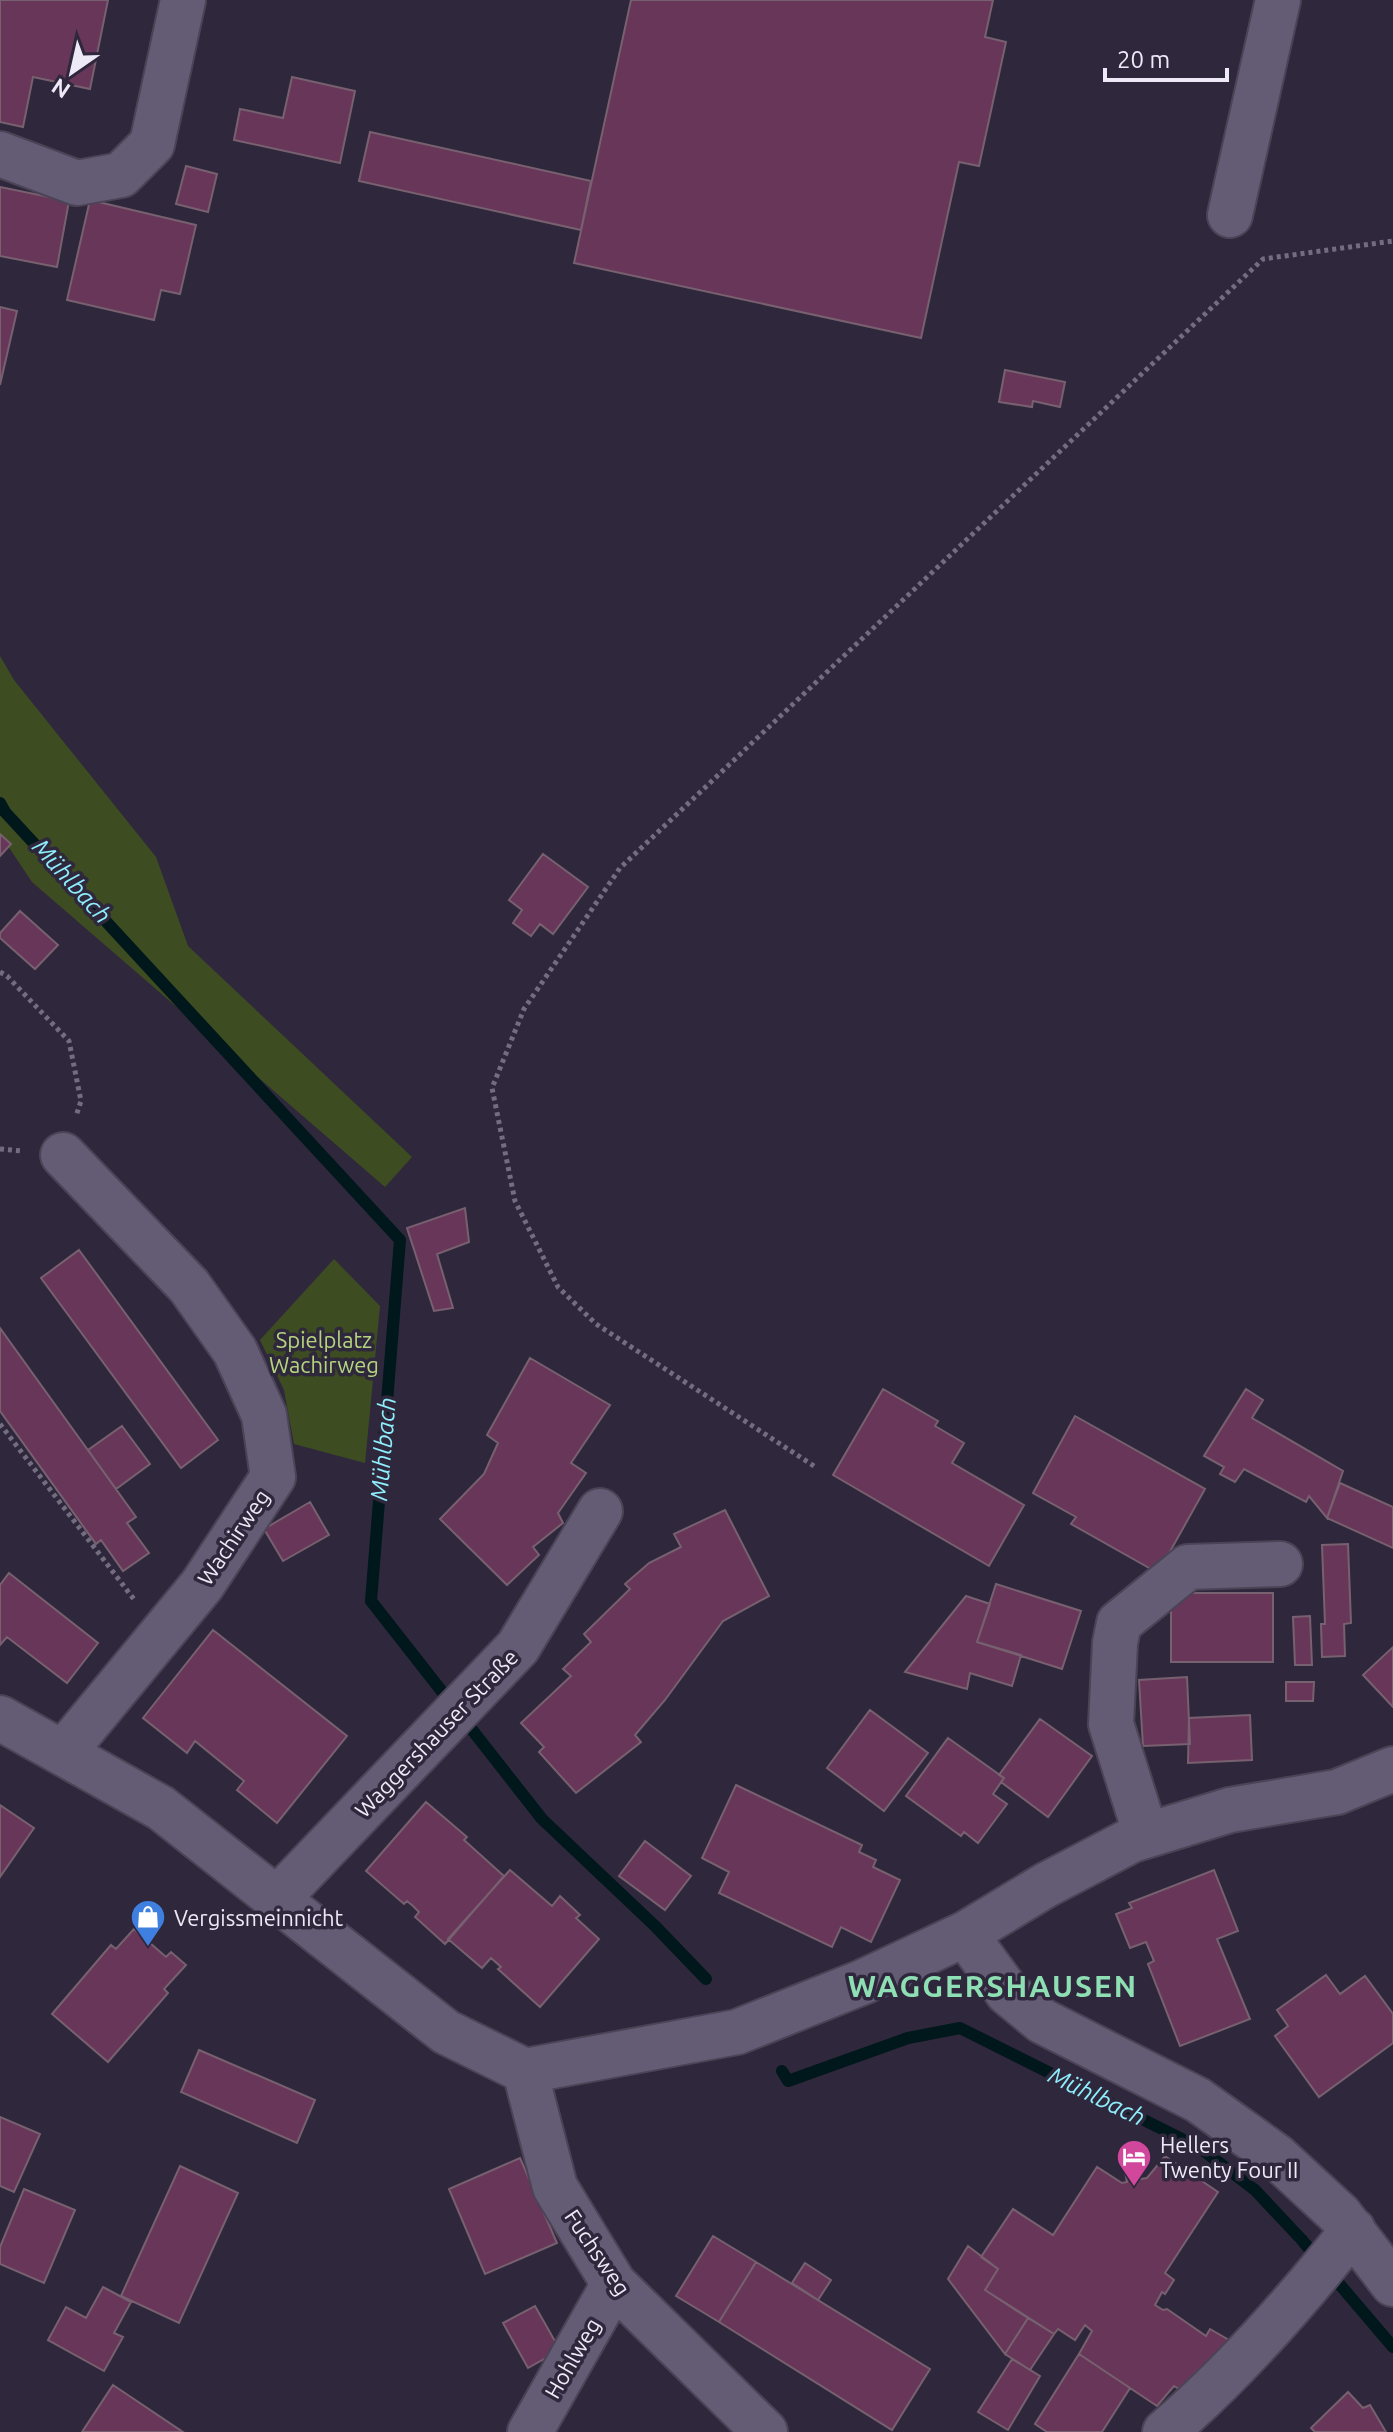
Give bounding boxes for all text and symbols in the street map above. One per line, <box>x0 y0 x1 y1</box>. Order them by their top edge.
north arrow <box>32 32 112 112</box>
scale bar <box>1105 32 1227 82</box>
text: 20 m <box>1117 46 1170 73</box>
text: N <box>47 74 74 104</box>
water label: Mühlbach <box>27 833 117 929</box>
park label: Spielplatz Wachirweg <box>269 1327 379 1377</box>
water label: Mühlbach <box>365 1396 401 1502</box>
street label: Wachirweg <box>192 1484 274 1590</box>
street label: Waggershauser Straße <box>349 1644 523 1822</box>
shop icon: Vergissmeinnicht <box>129 1898 167 1948</box>
place label: Vergissmeinnicht <box>174 1905 343 1930</box>
district label: WAGGERSHAUSEN <box>848 1969 1138 2003</box>
water label: Mühlbach <box>1044 2061 1150 2131</box>
place label: Hellers Twenty Four II <box>1160 2132 1298 2182</box>
hotel icon: Hellers Twenty Four II <box>1115 2138 1153 2188</box>
street label: Fuchsweg <box>560 2204 636 2300</box>
street label: Hohlweg <box>539 2313 605 2403</box>

